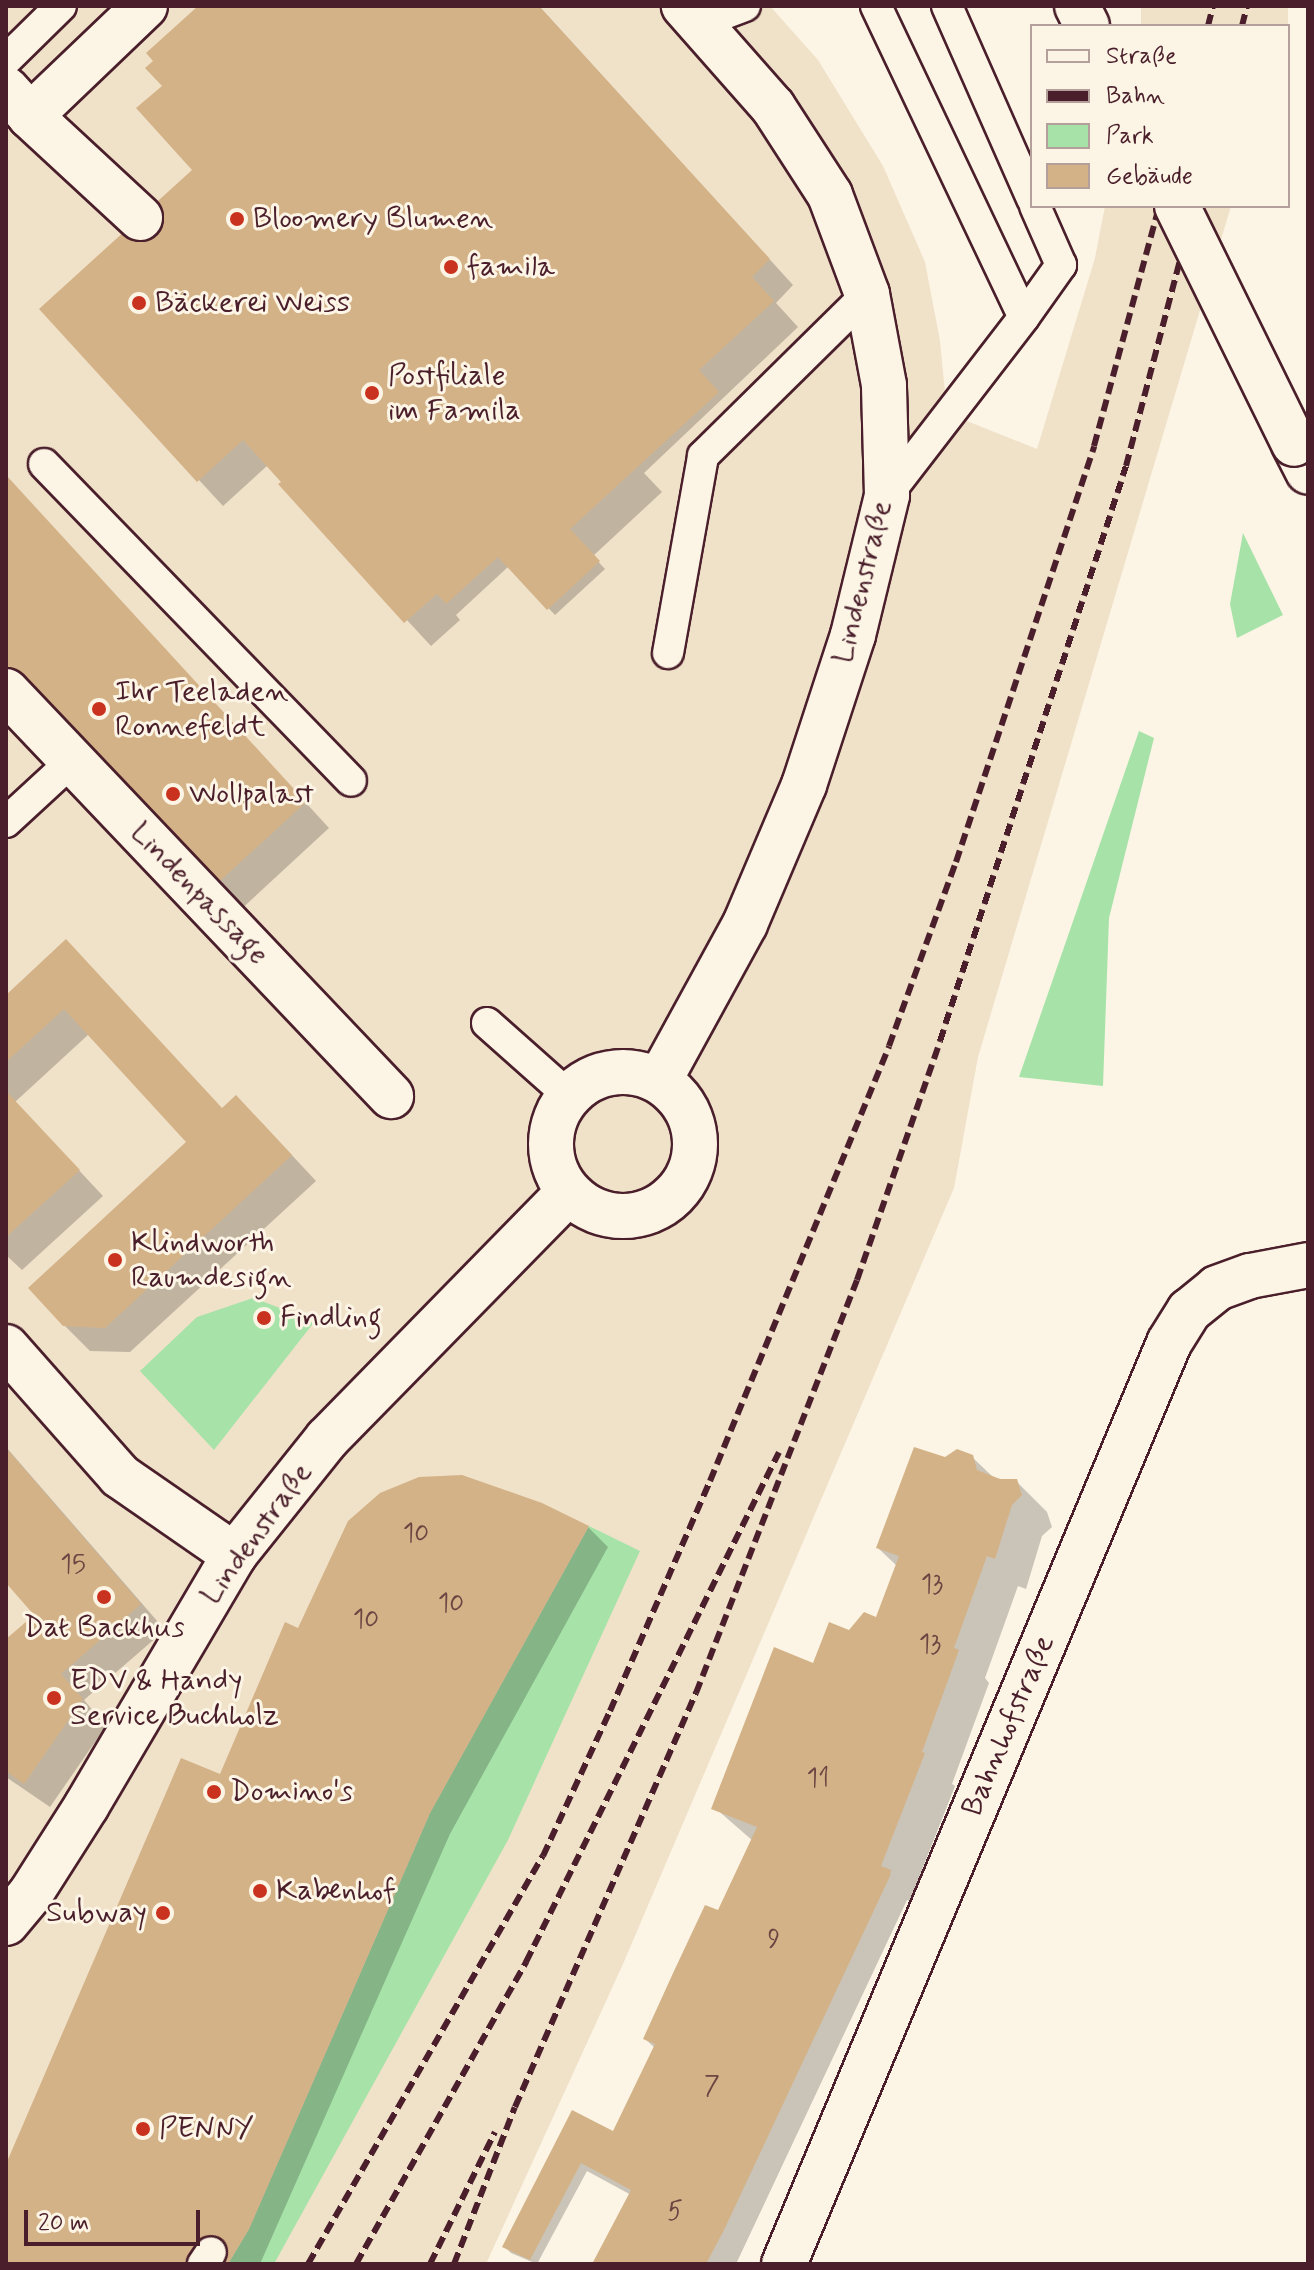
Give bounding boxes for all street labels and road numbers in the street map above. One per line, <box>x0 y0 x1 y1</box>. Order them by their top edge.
street label: Lindenstraße <box>825 497 901 667</box>
street label: Lindenpassage <box>122 815 276 973</box>
street label: Lindenstraße <box>194 1456 320 1612</box>
street label: Bahnhofstraße <box>955 1630 1063 1822</box>

